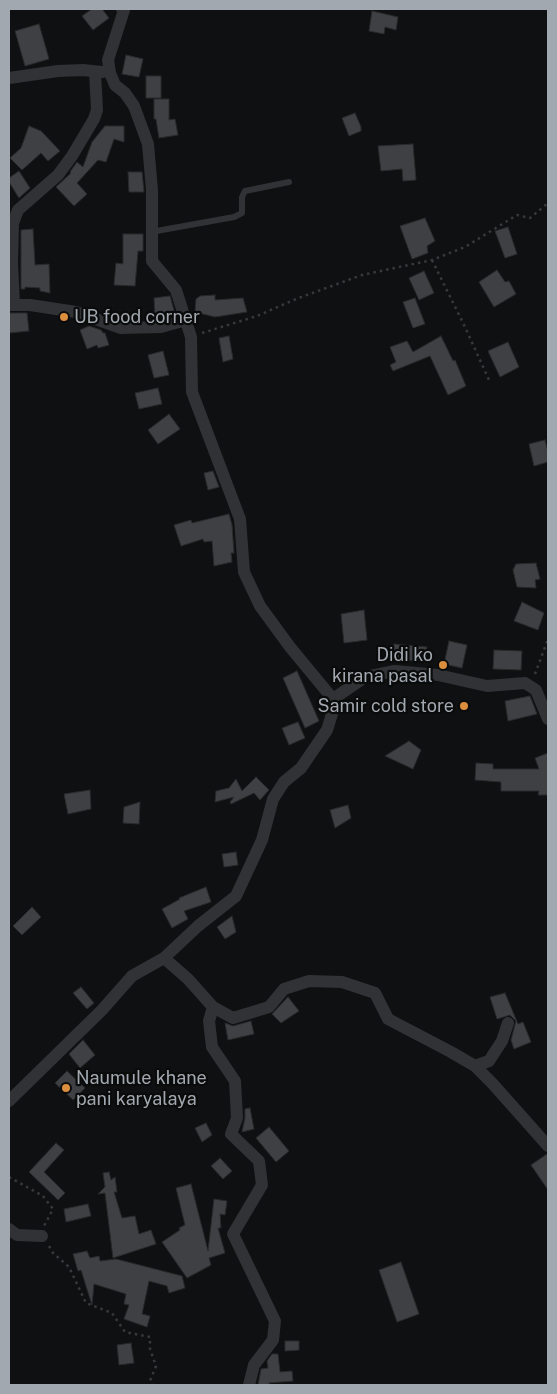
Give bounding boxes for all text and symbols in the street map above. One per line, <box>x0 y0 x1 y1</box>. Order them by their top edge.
place label: UB food corner <box>74 306 200 328</box>
marker: UB food corner <box>58 311 70 323</box>
place label: Didi ko kirana pasal <box>332 644 433 686</box>
marker: Didi ko kirana pasal <box>437 659 449 671</box>
place label: Samir cold store <box>318 695 454 717</box>
marker: Samir cold store <box>458 700 470 712</box>
place label: Naumule khane pani karyalaya <box>76 1067 207 1110</box>
marker: Naumule khane pani karyalaya <box>60 1082 72 1094</box>

